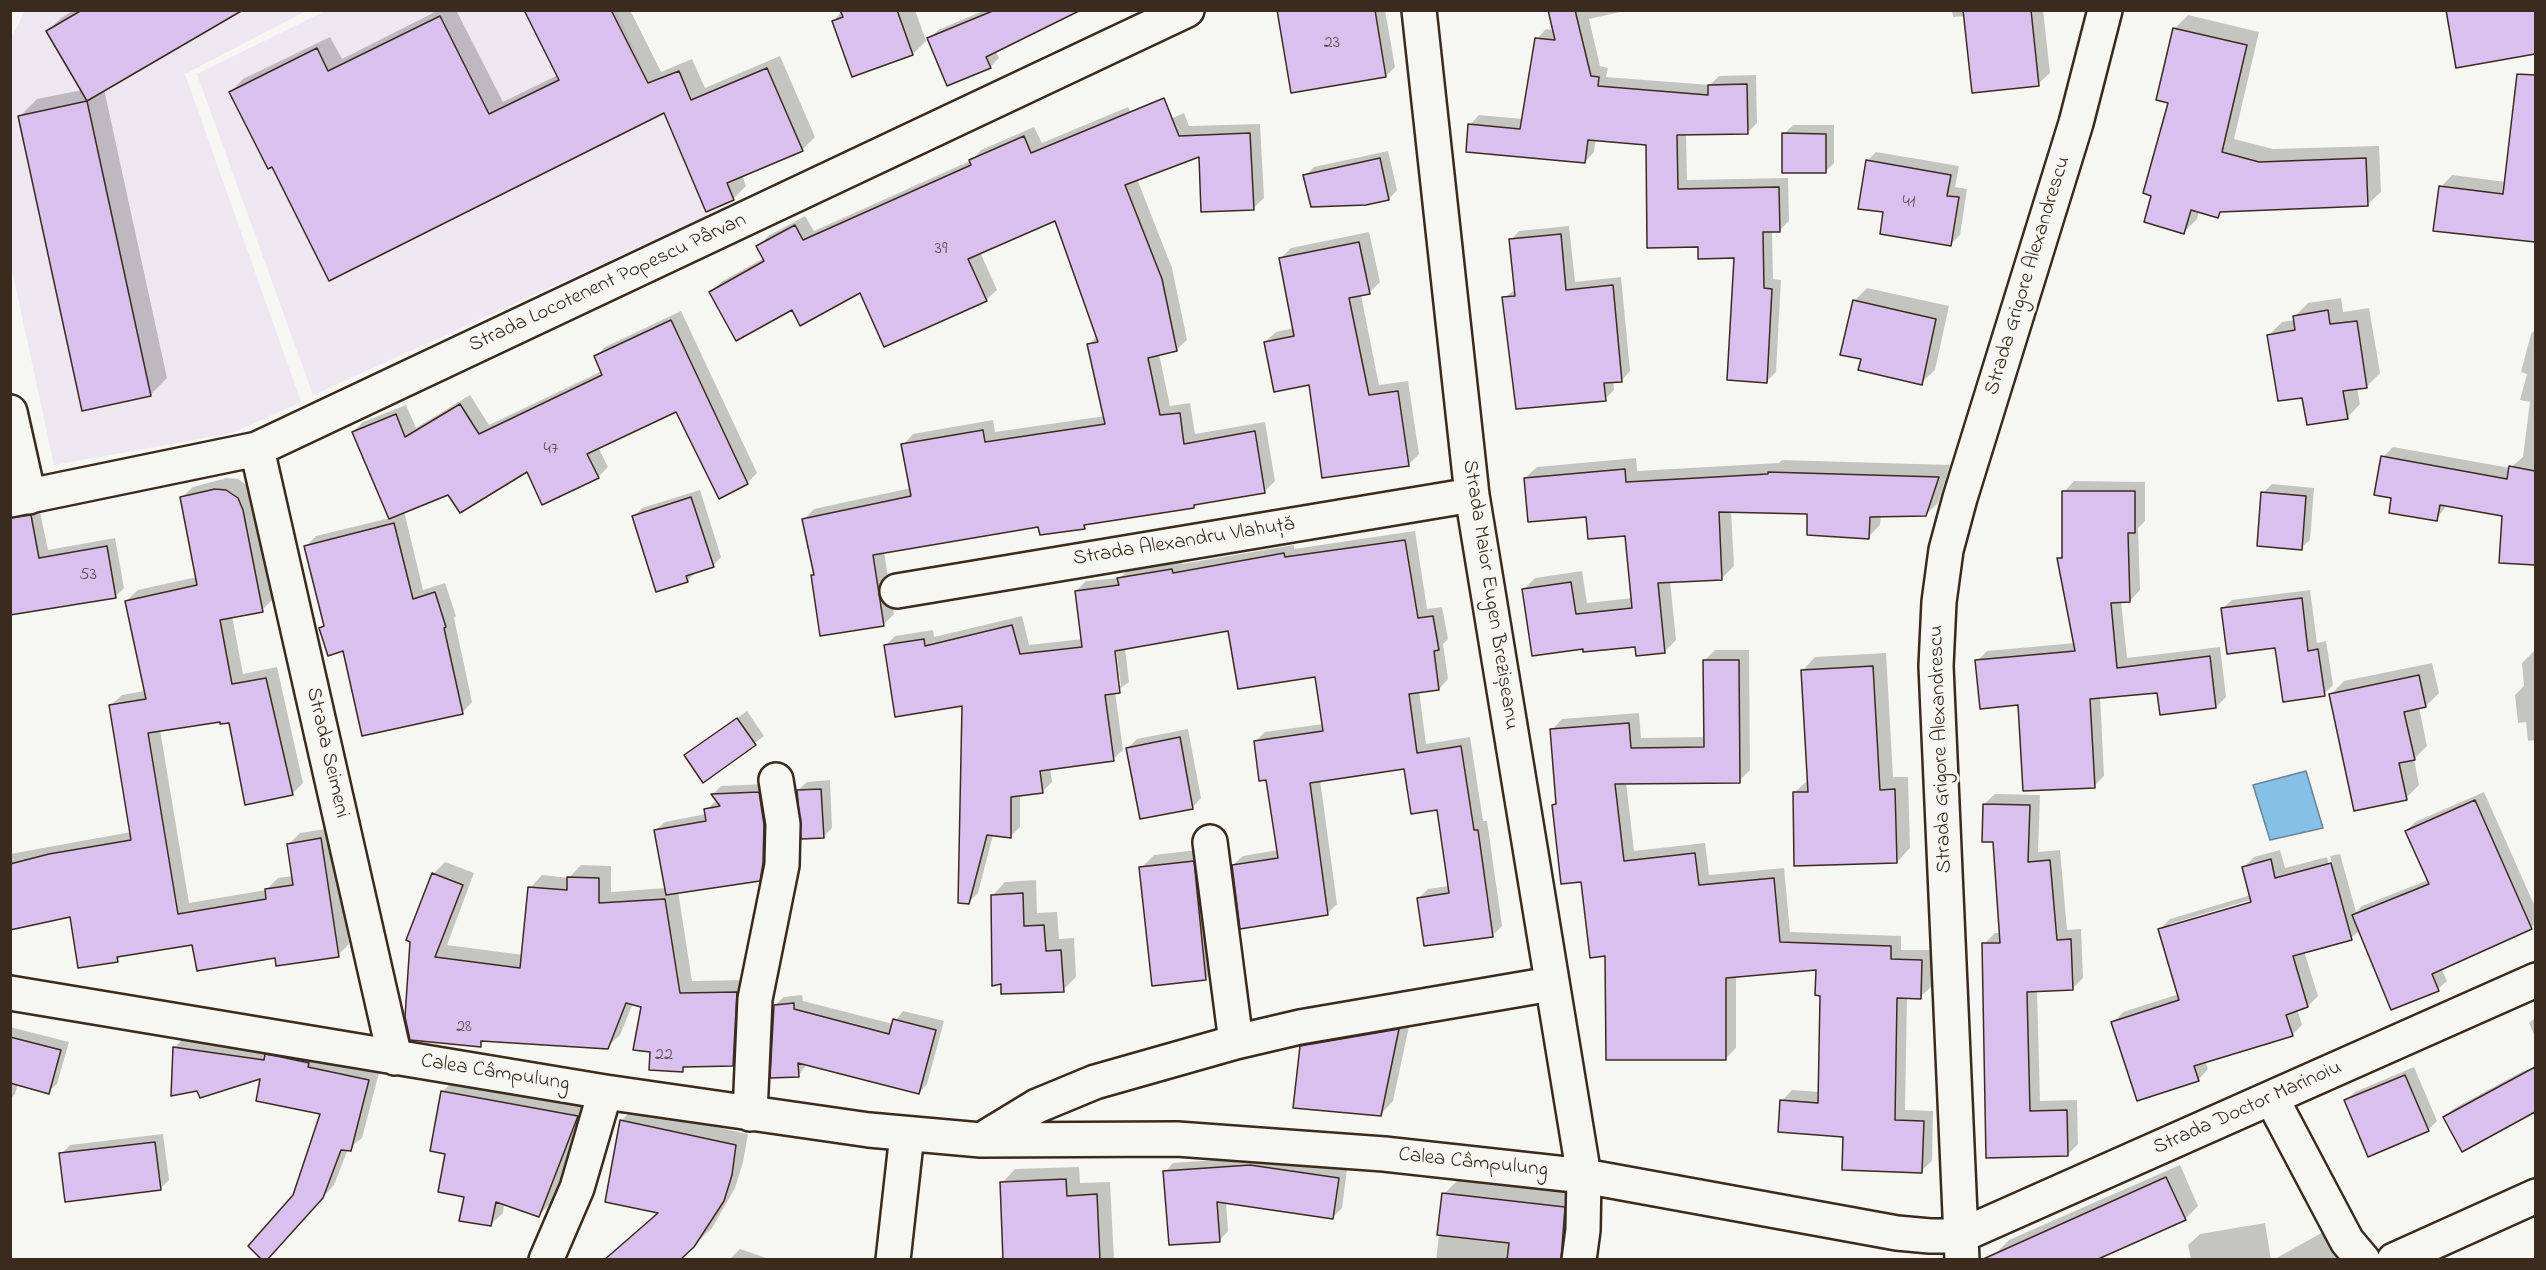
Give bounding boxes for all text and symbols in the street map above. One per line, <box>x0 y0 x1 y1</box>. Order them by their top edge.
house number: 23 <box>1324 33 1340 55</box>
street label: Strada Grigore Alexandrescu <box>1981 154 2077 398</box>
house number: 41 <box>1902 192 1916 214</box>
street label: Strada Locotenent Popescu Pârvan <box>465 209 751 359</box>
house number: 39 <box>935 239 947 261</box>
house number: 47 <box>544 439 558 461</box>
street label: Strada Maior Eugen Brezișeanu <box>1455 458 1523 732</box>
street label: Strada Alexandru Vlahuță <box>1072 513 1296 573</box>
house number: 53 <box>79 565 97 587</box>
street label: Strada Grigore Alexandrescu <box>1925 624 1959 874</box>
street label: Strada Seimeni <box>299 685 353 821</box>
house number: 28 <box>456 1017 472 1039</box>
house number: 22 <box>655 1045 673 1067</box>
street label: Calea Câmpulung <box>419 1050 571 1098</box>
street label: Strada Doctor Marinoiu <box>2150 1056 2346 1162</box>
street label: Calea Câmpulung <box>1397 1144 1549 1184</box>

